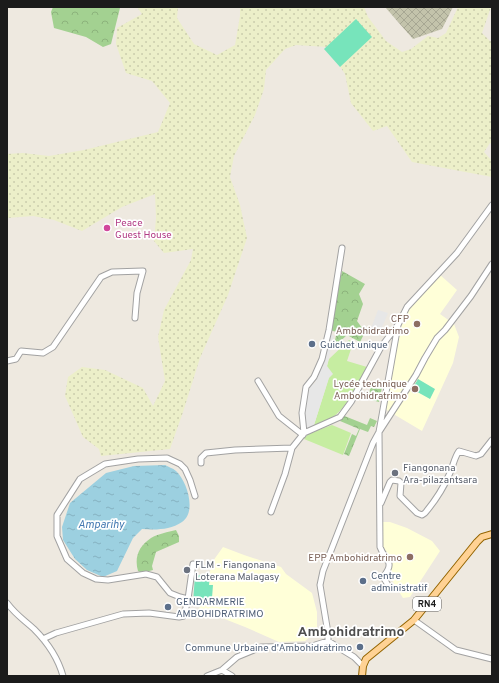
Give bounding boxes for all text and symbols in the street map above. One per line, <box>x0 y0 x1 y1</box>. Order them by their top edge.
place label: Peace Guest House <box>115 217 172 242</box>
marker: Peace Guest House <box>102 223 112 233</box>
place label: CFP Ambohidratrimo <box>336 313 409 338</box>
marker: CFP Ambohidratrimo <box>412 319 422 329</box>
marker: Guichet unique <box>307 339 317 349</box>
place label: Guichet unique <box>320 339 388 352</box>
place label: Lycée technique Ambohidratrimo <box>334 378 407 403</box>
marker: Lycée technique Ambohidratrimo <box>410 384 420 394</box>
place label: Fiangonana Ara-pilazantsara <box>403 462 477 487</box>
marker: Fiangonana Ara-pilazantsara <box>390 468 400 478</box>
water label: Amparihy <box>78 518 125 532</box>
place label: EPP Ambohidratrimo <box>308 552 402 565</box>
marker: EPP Ambohidratrimo <box>405 552 415 562</box>
place label: FLM - Fiangonana Loterana Malagasy <box>195 559 279 584</box>
marker: FLM - Fiangonana Loterana Malagasy <box>182 565 192 575</box>
place label: Centre administratif <box>371 570 428 595</box>
marker: Centre administratif <box>358 576 368 586</box>
place label: GENDARMERIE AMBOHIDRATRIMO <box>176 596 263 621</box>
road number: RN4 <box>413 597 441 611</box>
marker: GENDARMERIE AMBOHIDRATRIMO <box>163 602 173 612</box>
district label: Ambohidratrimo <box>298 624 405 641</box>
place label: Commune Urbaine d'Ambohidratrimo <box>185 642 352 655</box>
marker: Commune Urbaine d'Ambohidratrimo <box>355 642 365 652</box>

